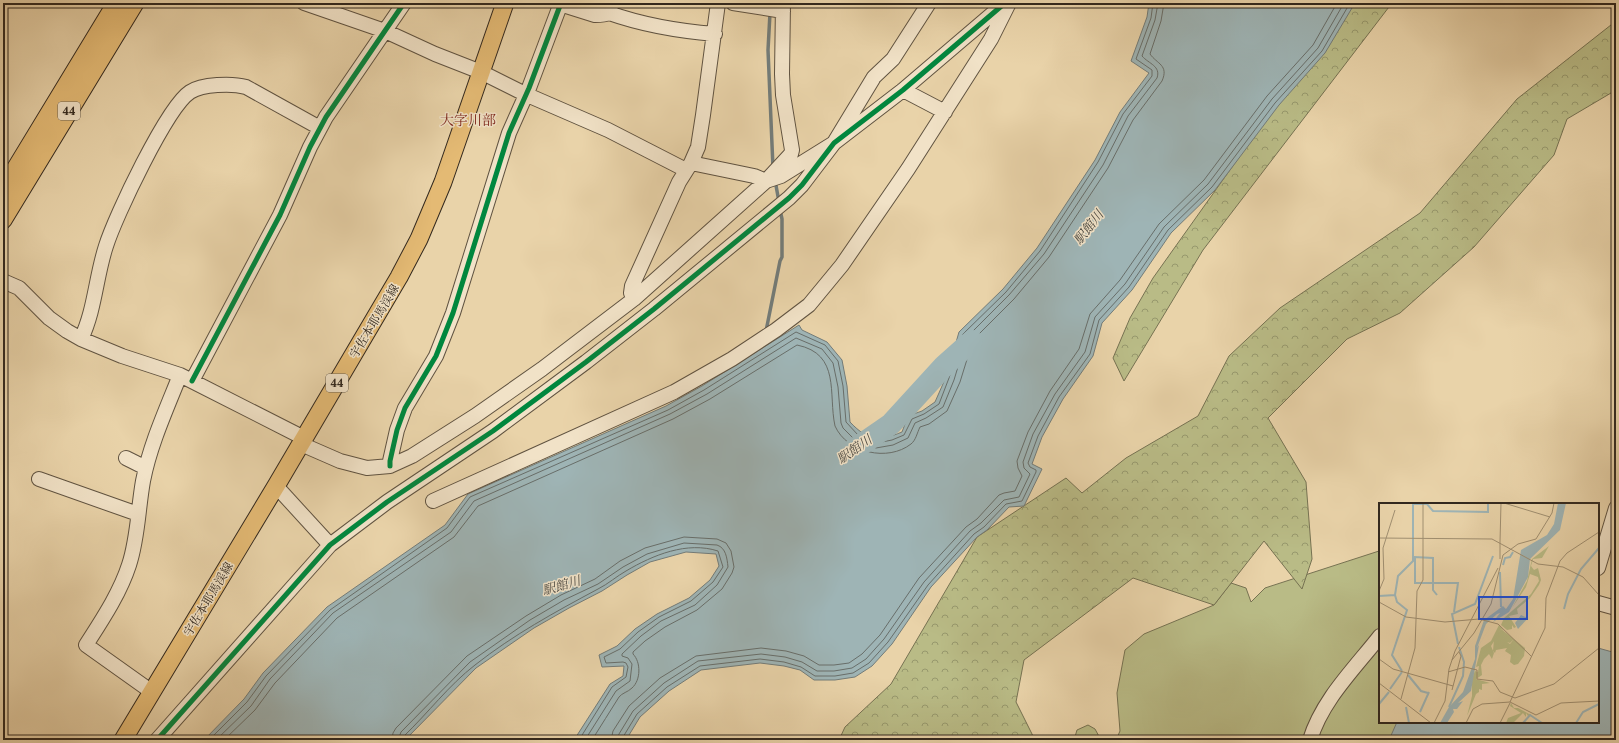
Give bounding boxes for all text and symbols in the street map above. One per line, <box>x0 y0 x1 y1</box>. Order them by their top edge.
road number: 44 <box>58 102 80 120</box>
district label: 大字川部 <box>440 111 496 129</box>
water label: 駅館川 <box>1070 205 1108 247</box>
street label: 宇佐本耶馬渓線 <box>346 281 402 361</box>
road number: 44 <box>326 374 348 392</box>
water label: 駅館川 <box>833 430 876 467</box>
inset map <box>1379 503 1599 723</box>
street label: 宇佐本耶馬渓線 <box>180 559 236 639</box>
water label: 駅館川 <box>540 571 584 598</box>

